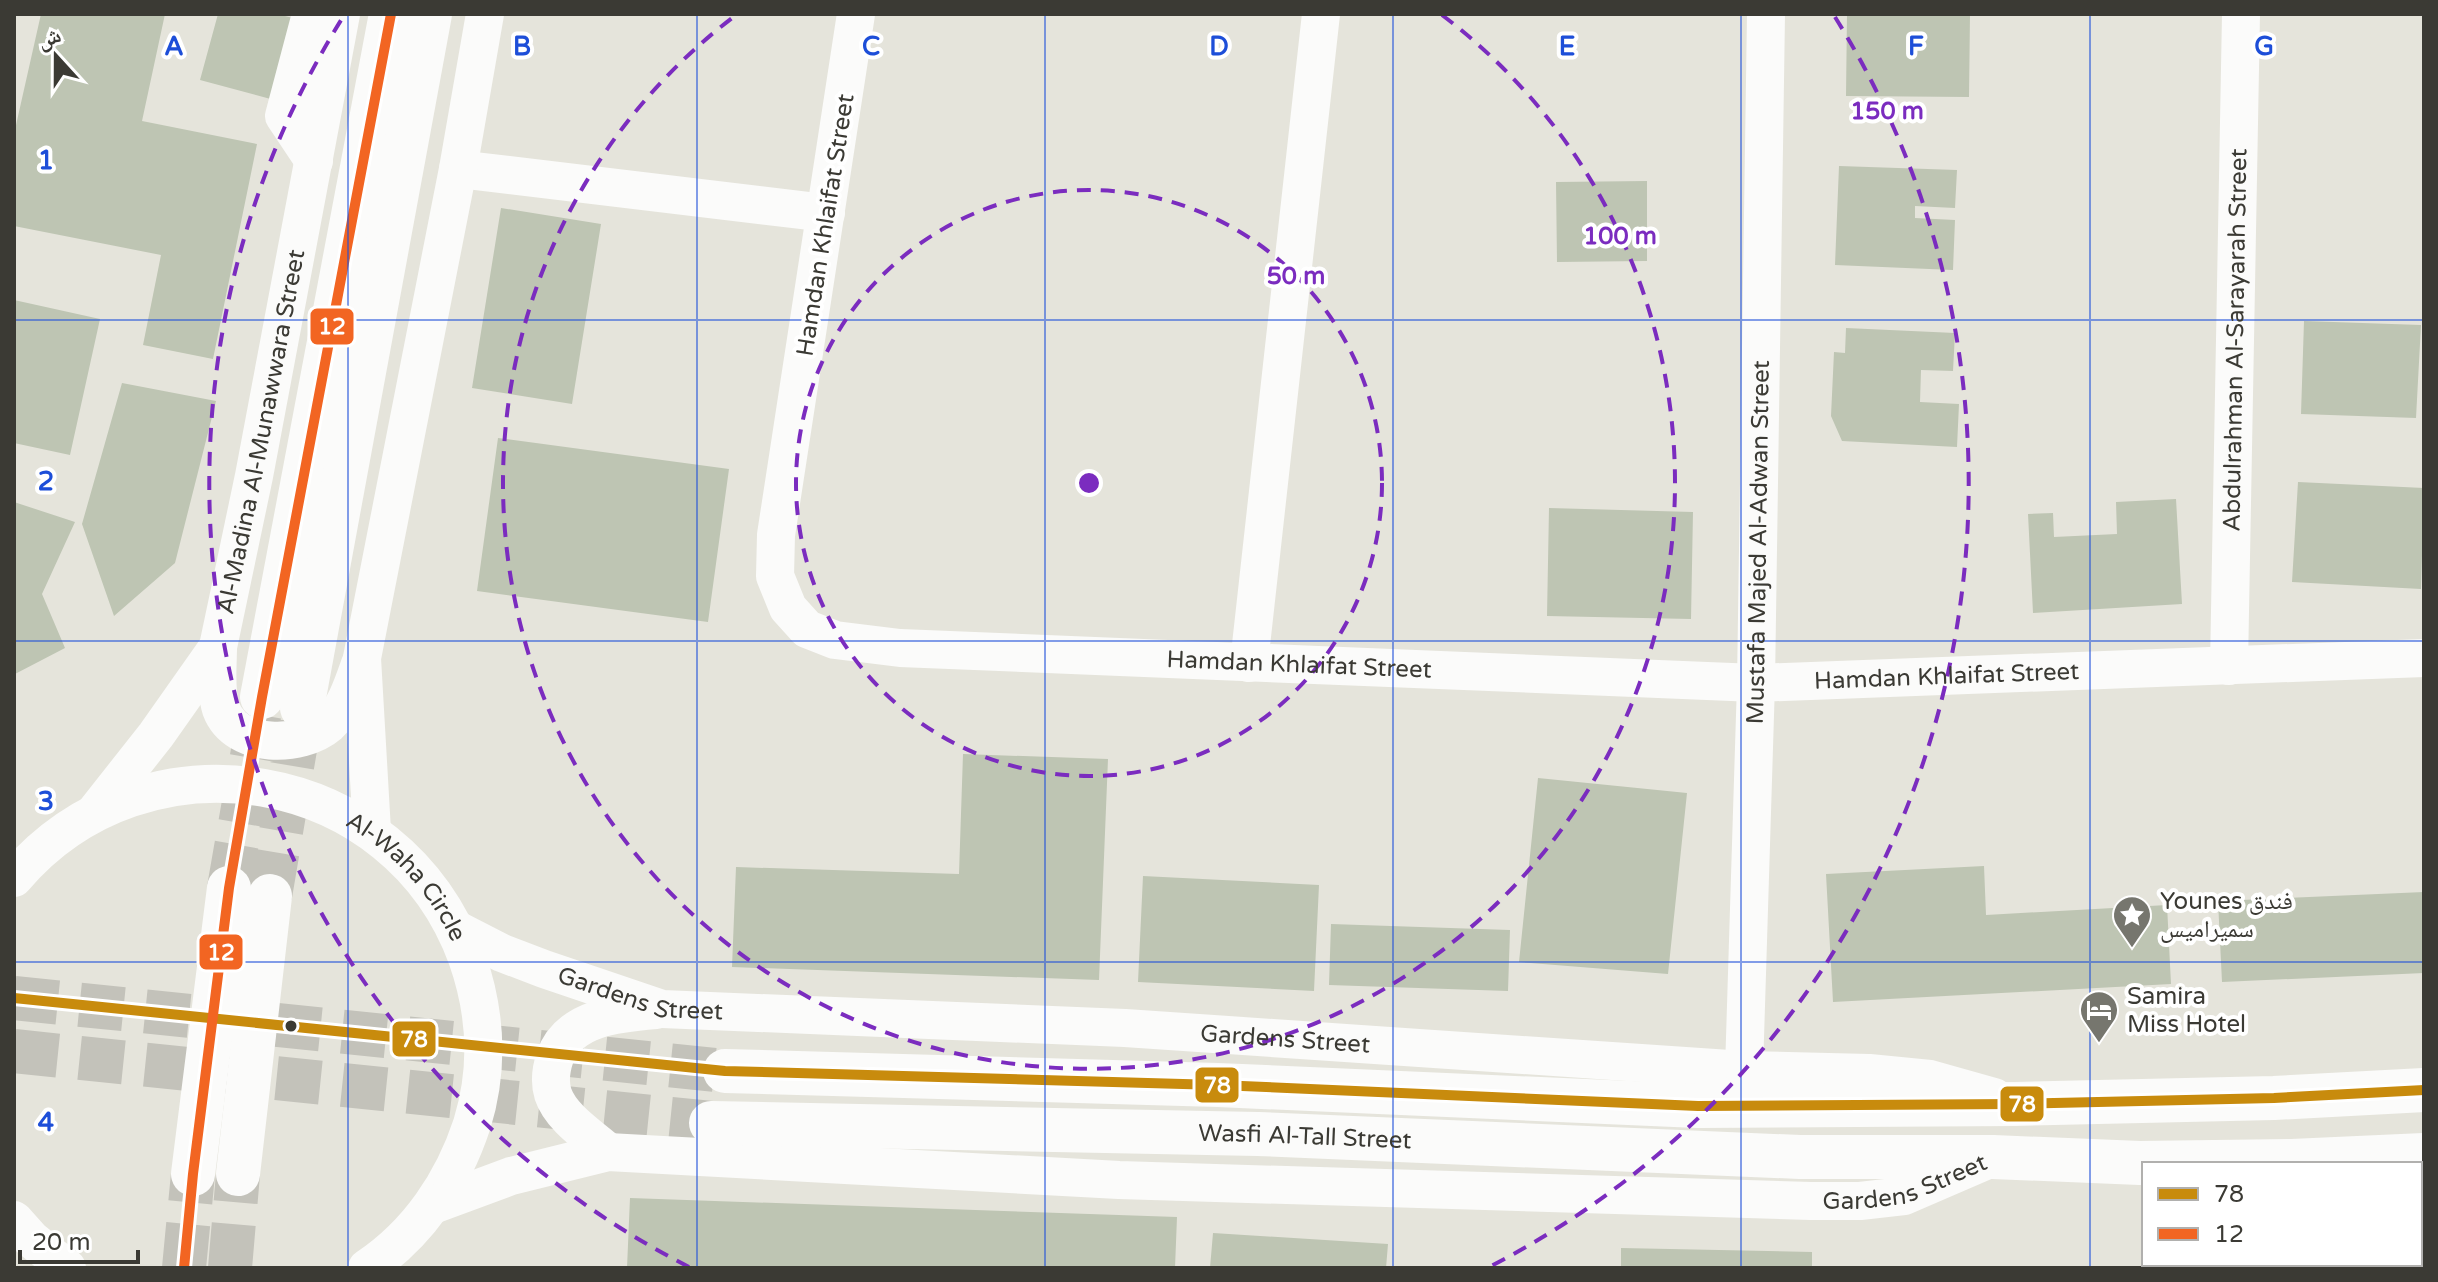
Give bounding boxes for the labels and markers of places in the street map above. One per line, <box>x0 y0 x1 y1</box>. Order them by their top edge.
centre of rings <box>1075 469 1103 497</box>
place label: Younes فندق سميراميس <box>2160 887 2293 944</box>
place icon: Younes فندق سميراميس <box>2111 894 2153 949</box>
place label: Samira Miss Hotel <box>2127 982 2246 1039</box>
hotel icon: Samira Miss Hotel <box>2078 989 2120 1044</box>
unlabelled marker <box>283 1018 299 1034</box>

